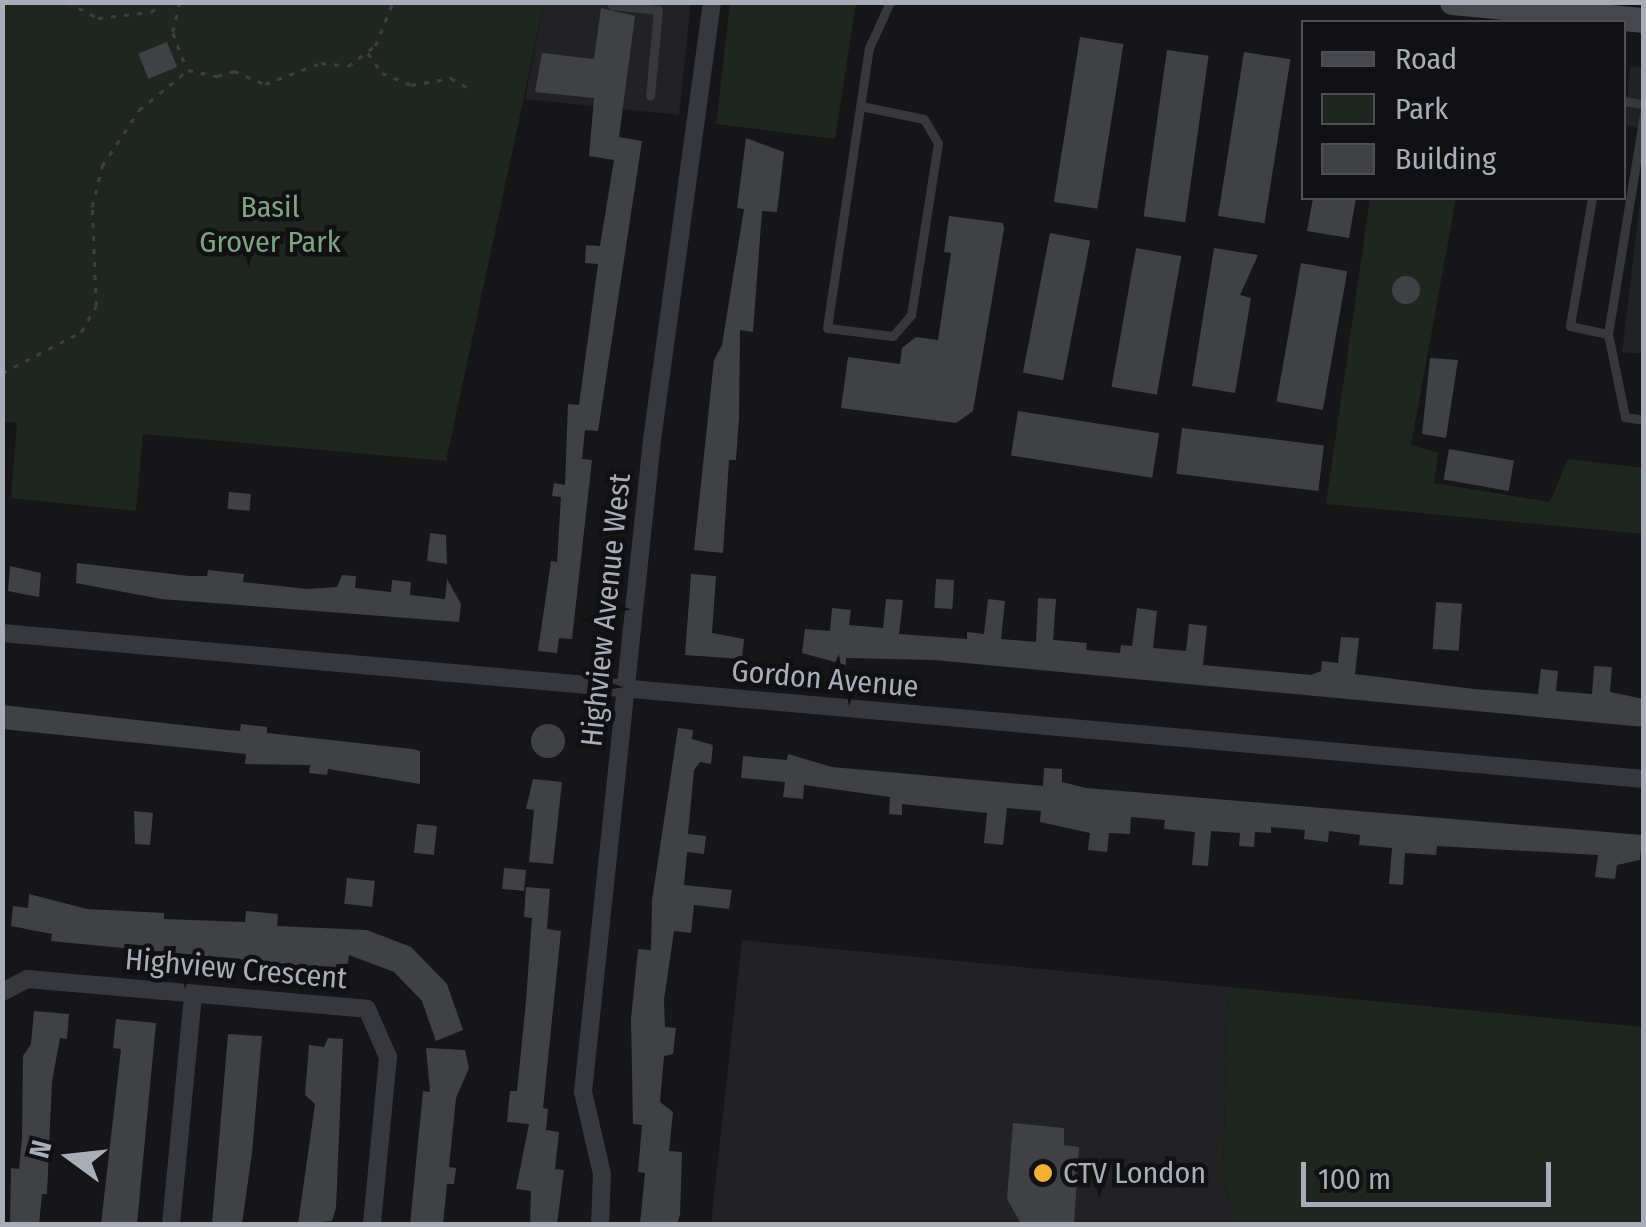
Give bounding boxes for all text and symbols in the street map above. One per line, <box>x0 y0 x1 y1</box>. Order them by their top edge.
legend <box>1301 20 1626 200</box>
text: Road <box>1395 41 1457 77</box>
text: Park <box>1395 91 1448 127</box>
text: Building <box>1395 141 1496 177</box>
park label: Basil Grover Park <box>199 189 341 260</box>
street label: Highview Avenue West <box>574 472 638 748</box>
street label: Gordon Avenue <box>730 653 920 705</box>
street label: Highview Crescent <box>124 941 348 997</box>
north arrow <box>20 1107 120 1207</box>
text: N <box>22 1137 59 1161</box>
scale bar <box>1306 1142 1556 1204</box>
place label: CTV London <box>1063 1155 1206 1191</box>
text: 100 m <box>1318 1161 1391 1197</box>
marker: CTV London <box>1032 1162 1054 1184</box>

